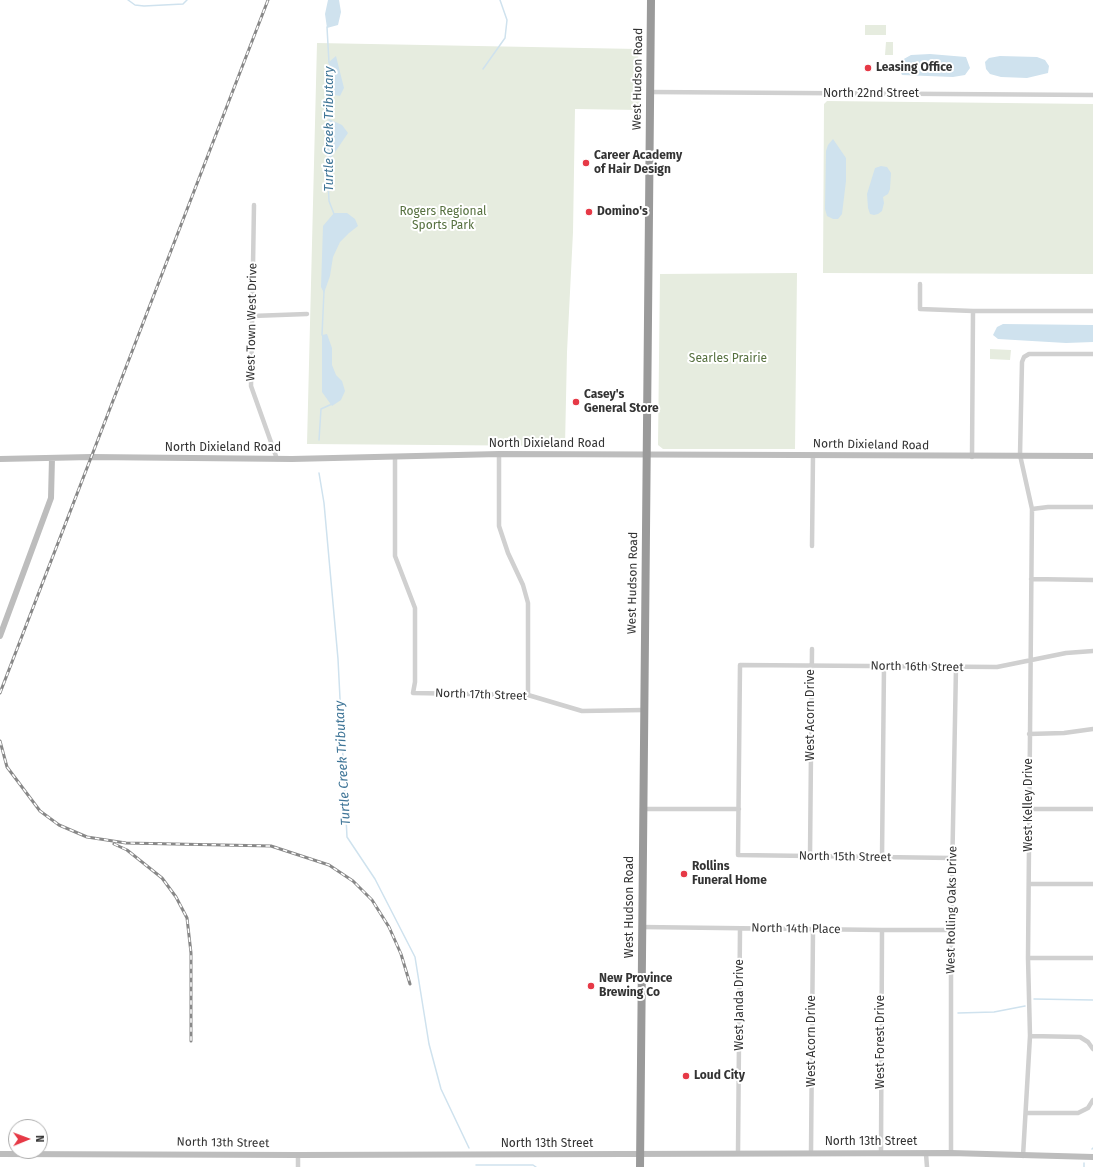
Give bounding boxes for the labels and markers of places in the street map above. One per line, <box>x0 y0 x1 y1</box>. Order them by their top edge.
place label: Leasing Office <box>876 61 952 75</box>
marker: Leasing Office <box>863 63 873 73</box>
place label: Career Academy of Hair Design <box>594 149 682 177</box>
marker: Career Academy of Hair Design <box>581 158 591 168</box>
place label: Domino's <box>597 205 648 219</box>
marker: Domino's <box>584 207 594 217</box>
place label: Casey's General Store <box>584 388 659 416</box>
marker: Casey's General Store <box>571 397 581 407</box>
place label: Rollins Funeral Home <box>692 860 767 888</box>
marker: Rollins Funeral Home <box>679 869 689 879</box>
place label: New Province Brewing Co <box>599 972 672 1000</box>
marker: New Province Brewing Co <box>586 981 596 991</box>
place label: Loud City <box>694 1069 745 1083</box>
marker: Loud City <box>681 1071 691 1081</box>

